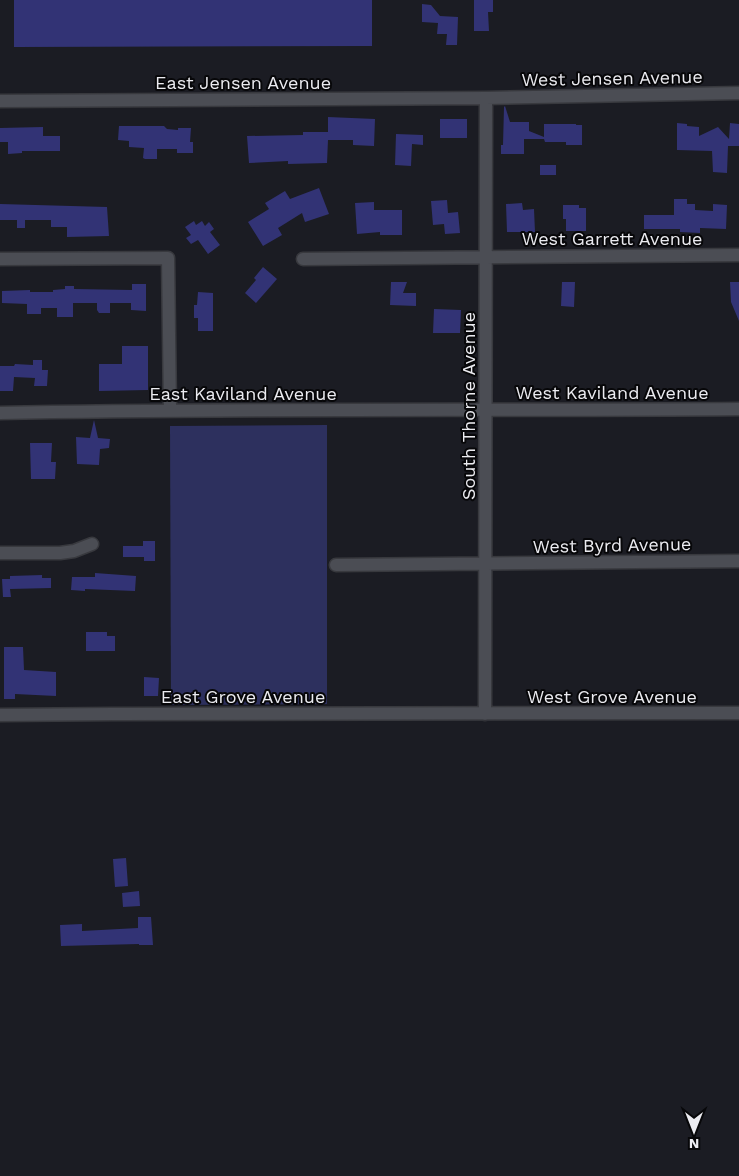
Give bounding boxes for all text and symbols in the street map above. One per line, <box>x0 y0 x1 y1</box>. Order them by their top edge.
street label: West Jensen Avenue <box>521 66 703 90</box>
street label: East Jensen Avenue <box>155 72 331 93</box>
street label: West Garrett Avenue <box>522 228 703 249</box>
street label: South Thorne Avenue <box>458 312 479 500</box>
street label: West Kaviland Avenue <box>515 382 709 403</box>
street label: East Kaviland Avenue <box>149 383 337 404</box>
street label: West Byrd Avenue <box>532 533 692 557</box>
street label: East Grove Avenue <box>161 686 325 707</box>
street label: West Grove Avenue <box>527 686 697 707</box>
north arrow <box>669 1106 719 1156</box>
text: N <box>689 1136 699 1152</box>

